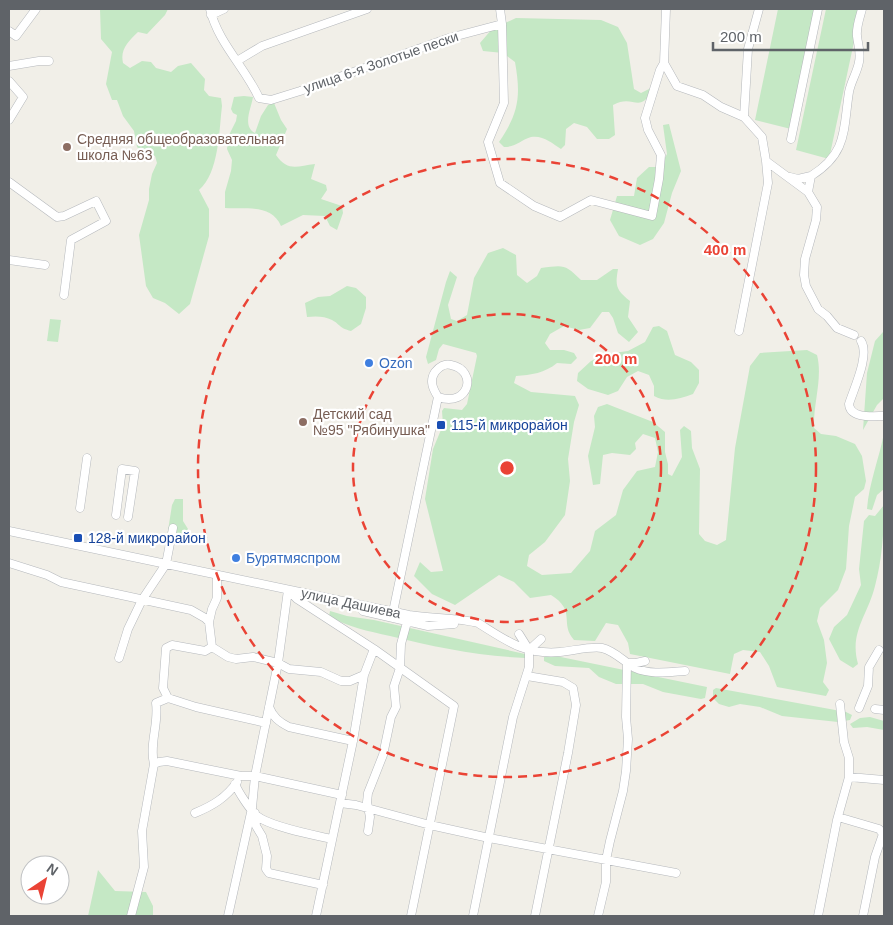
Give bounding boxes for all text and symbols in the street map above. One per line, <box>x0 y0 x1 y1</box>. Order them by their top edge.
scale bar <box>713 20 868 52</box>
street label: улица 6-я Золотые пески <box>302 28 460 96</box>
text: 200 m <box>720 28 762 45</box>
place label: Средняя общеобразовательная школа №63 <box>77 131 284 163</box>
marker: Средняя общеобразовательная школа №63 <box>61 141 73 153</box>
text: 400 m <box>704 241 746 258</box>
text: 200 m <box>595 350 637 367</box>
place label: Ozon <box>379 355 412 371</box>
marker: Ozon <box>363 357 375 369</box>
place label: Детский сад №95 "Рябинушка" <box>313 406 430 438</box>
marker: Детский сад №95 "Рябинушка" <box>297 416 309 428</box>
place label: 115-й микрорайон <box>451 417 568 433</box>
marker: 115-й микрорайон <box>435 419 447 431</box>
centre of rings <box>498 459 516 477</box>
place label: 128-й микрорайон <box>88 530 206 546</box>
marker: 128-й микрорайон <box>72 532 84 544</box>
place label: Бурятмяспром <box>246 550 340 566</box>
marker: Бурятмяспром <box>230 552 242 564</box>
street label: улица Дашиева <box>300 585 403 621</box>
north arrow <box>20 855 70 905</box>
text: N <box>44 860 61 879</box>

